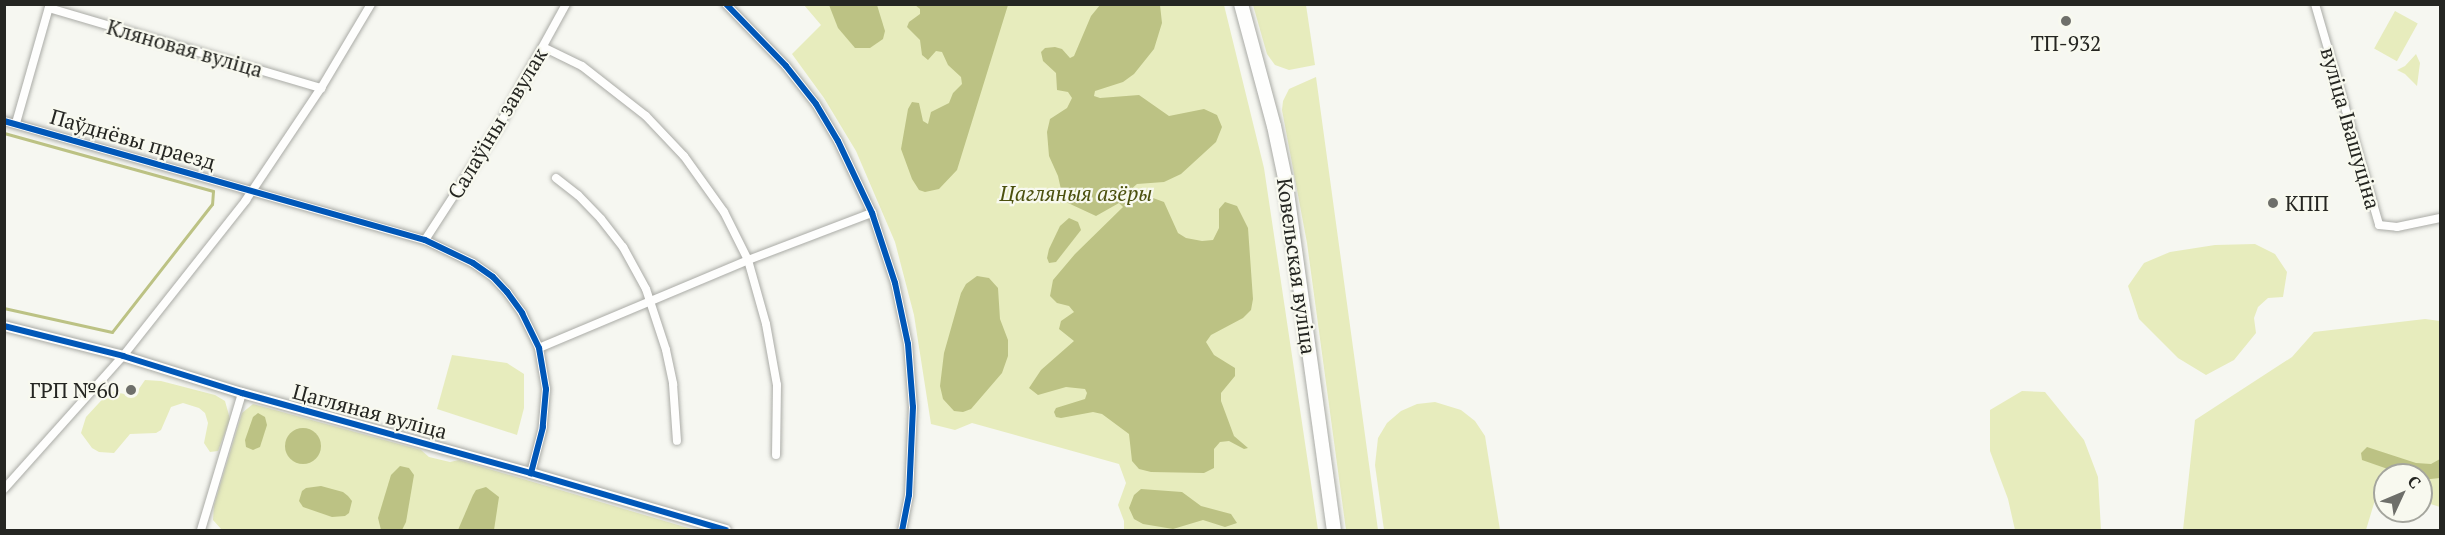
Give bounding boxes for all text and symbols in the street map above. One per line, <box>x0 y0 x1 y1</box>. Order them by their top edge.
street label: Кляновая вуліца <box>104 14 266 82</box>
marker: ТП-932 <box>2059 14 2073 28</box>
place label: ТП-932 <box>2031 30 2101 56</box>
street label: Салаўіны завулак <box>442 43 552 203</box>
street label: вуліца Івашуціна <box>2316 44 2386 212</box>
street label: Паўднёвы праезд <box>47 103 219 175</box>
street label: Ковельская вуліца <box>1272 176 1322 356</box>
park label: Цагляныя азёры <box>1000 180 1152 206</box>
place label: КПП <box>2285 190 2329 216</box>
marker: КПП <box>2266 196 2280 210</box>
place label: ГРП №60 <box>30 377 119 403</box>
street label: Цагляная вуліца <box>290 378 450 444</box>
marker: ГРП №60 <box>124 383 138 397</box>
north arrow <box>2373 463 2433 523</box>
text: С <box>2403 470 2426 493</box>

